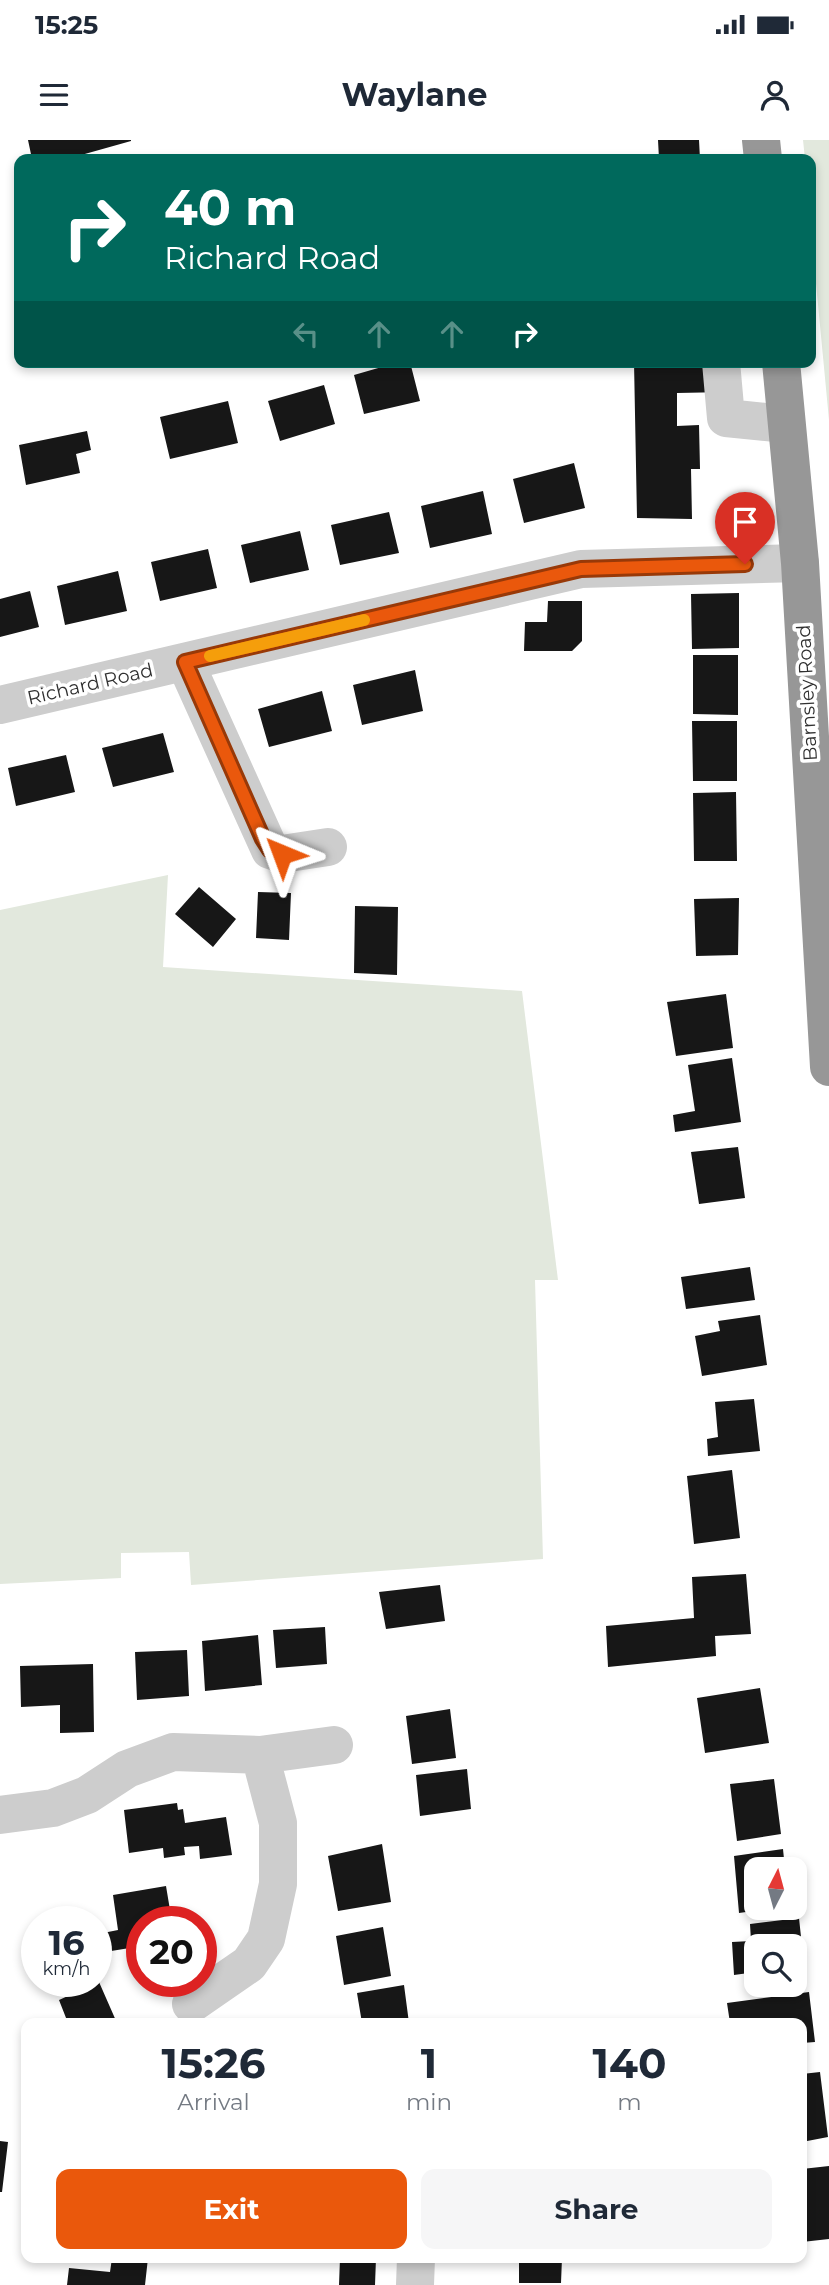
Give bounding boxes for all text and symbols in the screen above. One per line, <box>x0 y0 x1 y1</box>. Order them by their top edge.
text: 15:25 <box>35 9 98 41</box>
text: Waylane <box>342 75 487 114</box>
icon: menu <box>35 76 73 114</box>
icon: person <box>756 76 794 114</box>
text: 40 m <box>164 178 296 237</box>
icon: right <box>49 182 140 273</box>
text: Richard Road <box>164 238 380 277</box>
icon: left <box>287 315 325 353</box>
icon: ahead <box>360 315 398 353</box>
icon: ahead <box>433 315 471 353</box>
icon: right <box>506 315 544 353</box>
pin <box>715 492 775 564</box>
icon: arrive <box>726 503 764 541</box>
street label: Barnsley Road <box>792 624 822 762</box>
street label: Richard Road <box>25 658 155 710</box>
position arrow <box>245 817 319 891</box>
north arrow <box>744 1857 807 1920</box>
map controls <box>744 1857 807 1997</box>
speed limit sign: 20 <box>126 1906 217 1997</box>
text: 16 <box>48 1921 85 1964</box>
button: search <box>744 1934 807 1997</box>
text: km/h <box>42 1958 91 1980</box>
text: 15:26 <box>161 2037 265 2089</box>
text: 1 <box>421 2037 437 2089</box>
text: 140 <box>593 2037 667 2089</box>
text: Arrival <box>177 2088 250 2116</box>
text: min <box>406 2088 452 2116</box>
text: m <box>617 2088 642 2116</box>
button: Exit <box>56 2169 407 2249</box>
button: Share <box>421 2169 772 2249</box>

